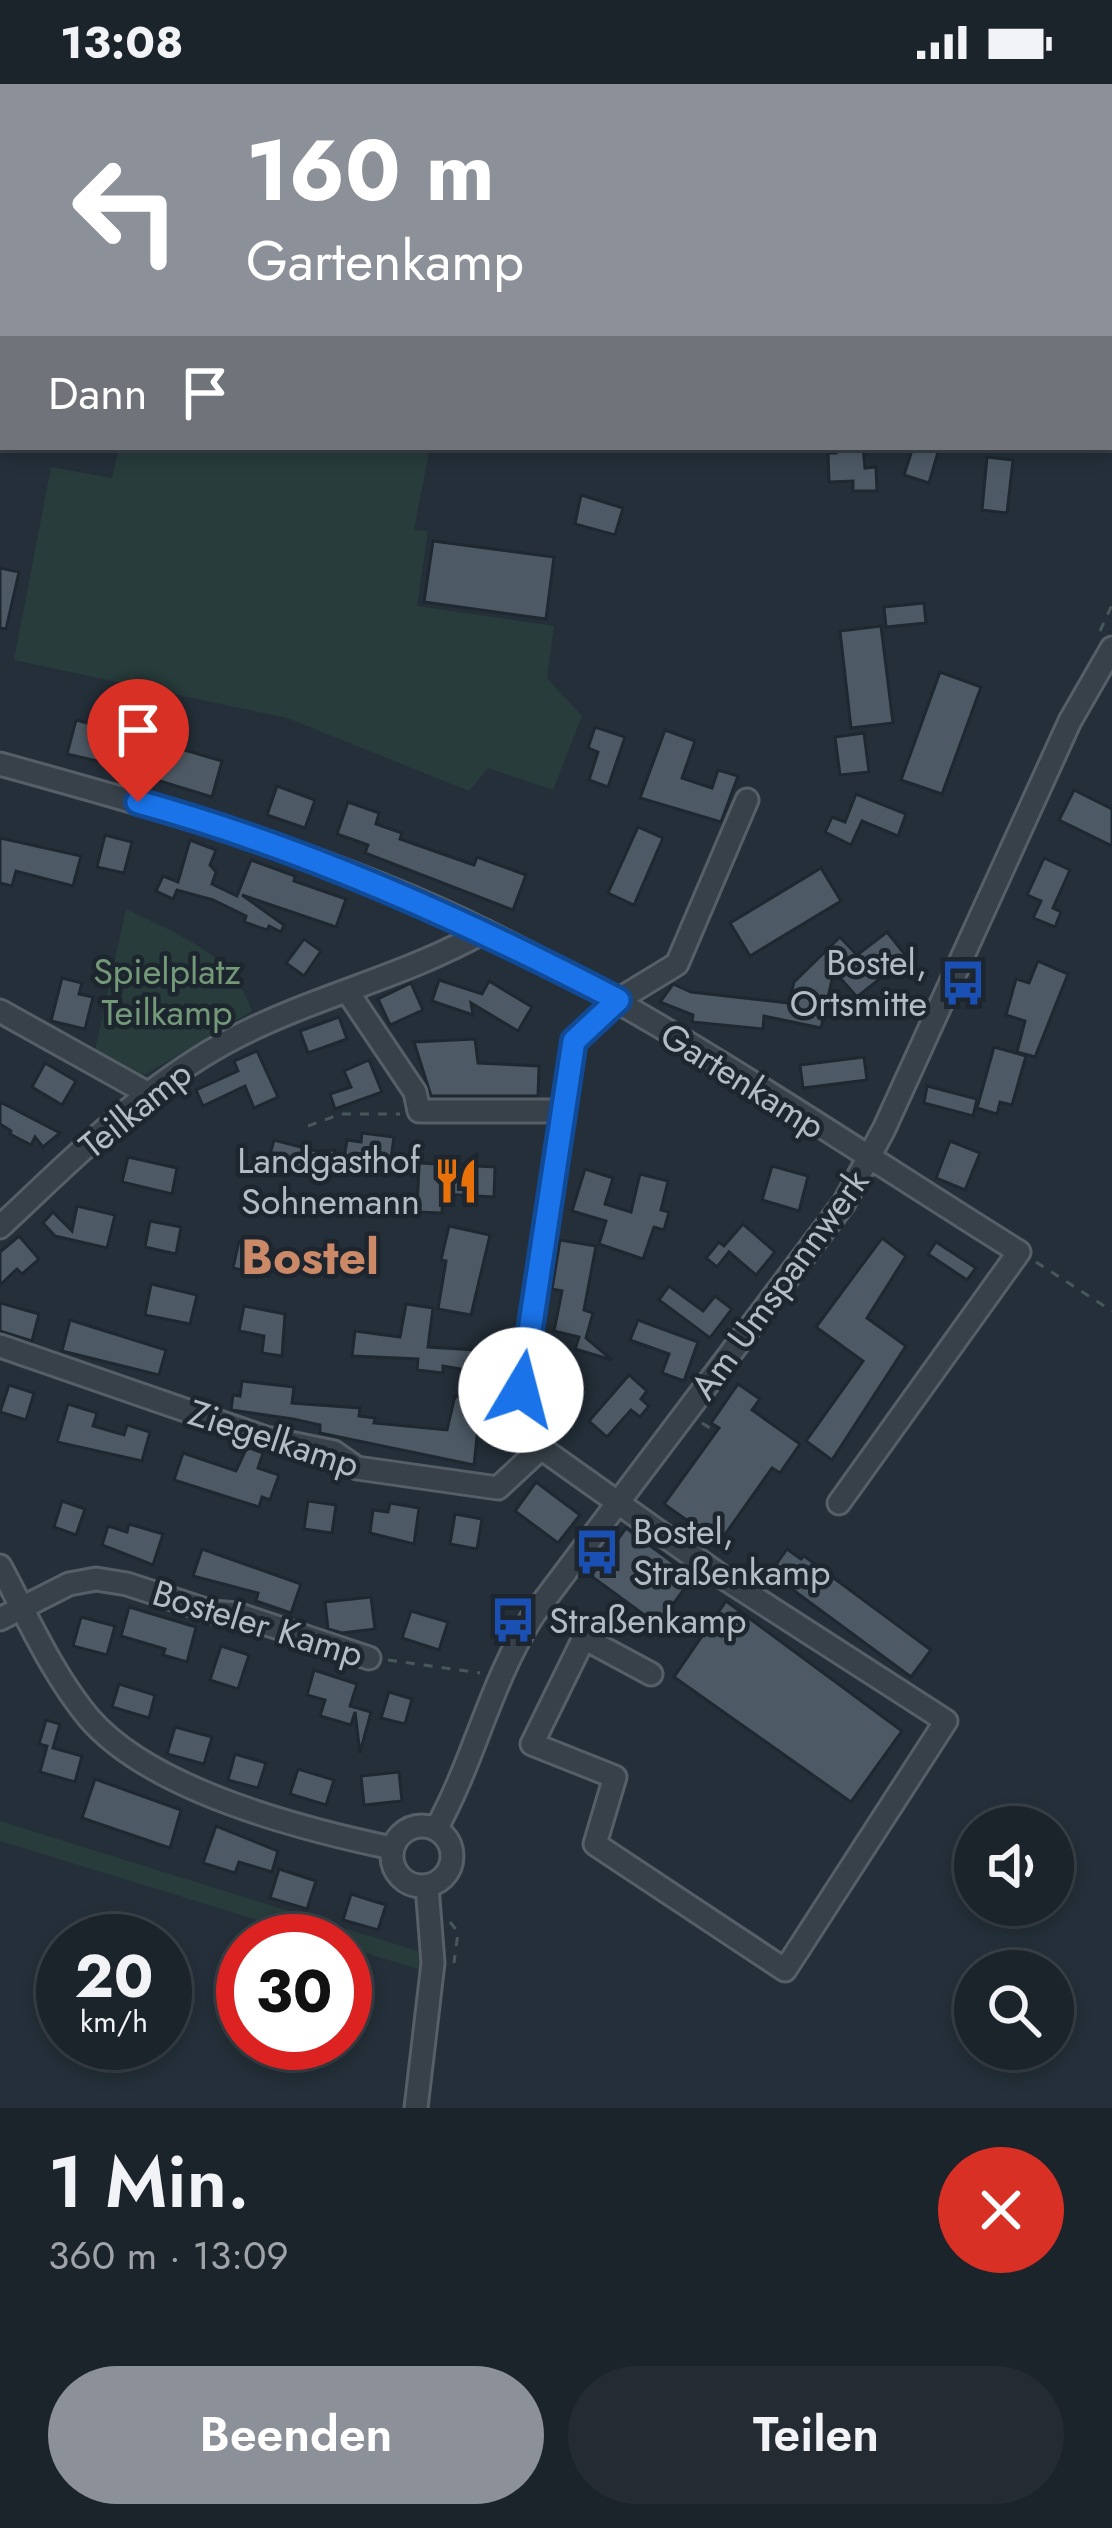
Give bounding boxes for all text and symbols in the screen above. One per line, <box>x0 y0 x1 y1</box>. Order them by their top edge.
text: 13:08 <box>60 10 183 75</box>
text: 160 m <box>246 110 495 232</box>
icon: left <box>48 132 204 288</box>
text: Gartenkamp <box>246 222 524 300</box>
icon: arrive <box>172 360 238 426</box>
text: Dann <box>48 361 148 426</box>
pin <box>87 679 189 802</box>
icon: arrive <box>105 697 171 763</box>
place label: Bostel, Ortsmitte <box>790 936 927 1029</box>
park label: Spielplatz Teilkamp <box>93 945 241 1038</box>
bus stop icon: Bostel, Ortsmitte <box>938 958 988 1008</box>
street label: Gartenkamp <box>651 1009 835 1151</box>
street label: Teilkamp <box>68 1048 202 1170</box>
place label: Landgasthof Sohnemann <box>237 1134 422 1227</box>
restaurant icon: Landgasthof Sohnemann <box>431 1156 481 1206</box>
street label: Am Umspannwerk <box>677 1158 881 1410</box>
district label: Bostel <box>241 1223 379 1292</box>
position arrow <box>458 1327 584 1453</box>
street label: Ziegelkamp <box>182 1386 366 1490</box>
place label: Bostel, Straßenkamp <box>633 1505 831 1598</box>
bus stop icon: Bostel, Straßenkamp <box>572 1527 622 1577</box>
street label: Bosteler Kamp <box>146 1566 370 1680</box>
place label: Straßenkamp <box>549 1594 747 1646</box>
bus stop icon: Straßenkamp <box>488 1595 538 1645</box>
map controls <box>954 1806 1074 2070</box>
button: sound <box>954 1806 1074 1926</box>
speed limit sign: 30 <box>216 1914 372 2070</box>
text: 20 <box>74 1933 154 2020</box>
button: search <box>954 1950 1074 2070</box>
text: km/h <box>80 2000 148 2043</box>
text: 1 Min. <box>48 2130 250 2234</box>
button: close <box>938 2147 1064 2273</box>
text: 360 m · 13:09 <box>48 2227 289 2284</box>
button: Beenden <box>48 2366 544 2504</box>
button: Teilen <box>568 2366 1064 2504</box>

